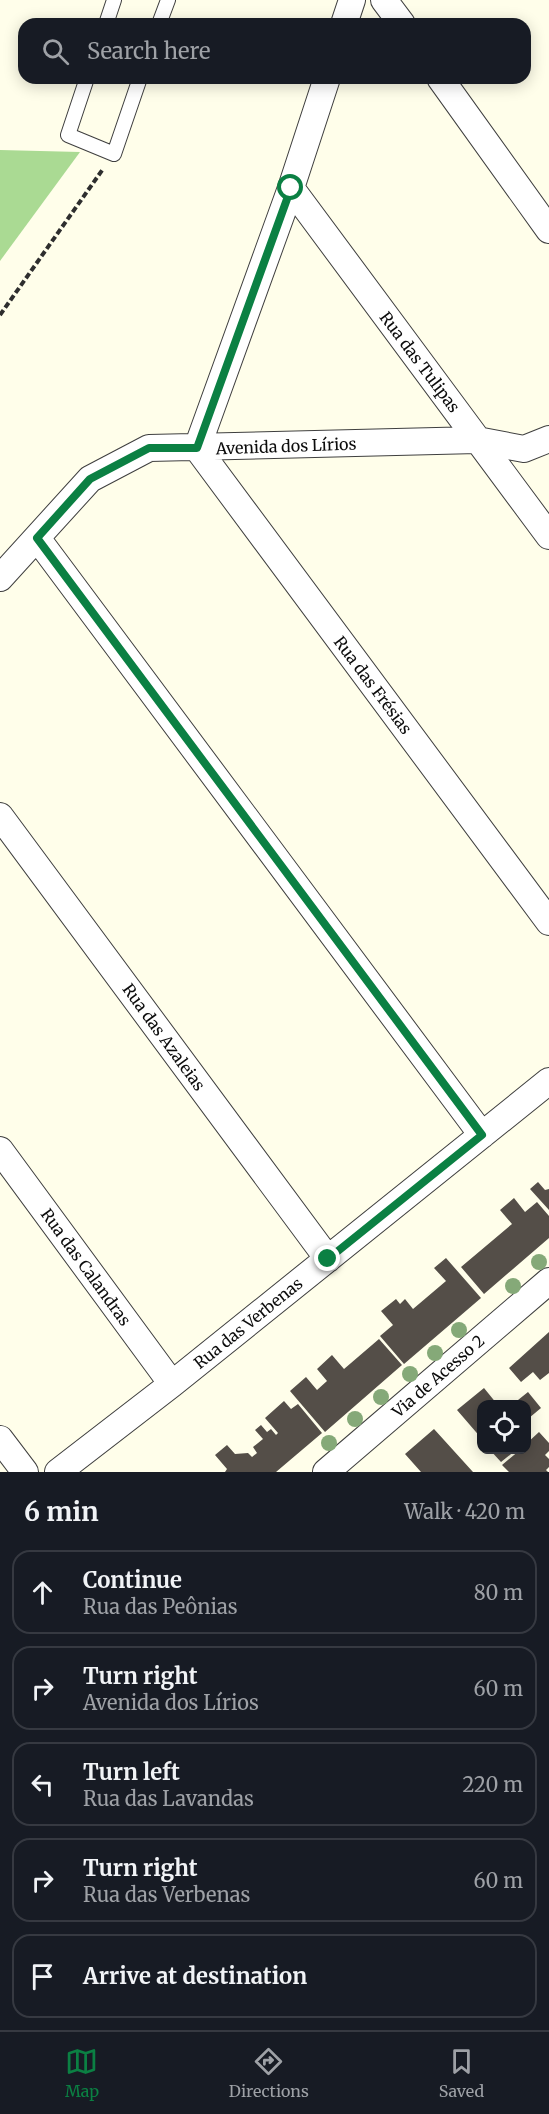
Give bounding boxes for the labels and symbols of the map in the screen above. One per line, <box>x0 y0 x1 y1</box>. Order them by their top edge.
route start <box>277 174 303 200</box>
street label: Rua das Tulipas <box>376 308 464 416</box>
street label: Avenida dos Lírios <box>214 434 357 458</box>
street label: Rua das Frésias <box>330 632 416 738</box>
street label: Rua das Azaleias <box>118 980 210 1095</box>
street label: Rua das Calandras <box>37 1205 135 1330</box>
route end <box>314 1245 340 1271</box>
street label: Rua das Verbenas <box>190 1273 306 1373</box>
street label: Via de Acesso 2 <box>387 1330 488 1422</box>

